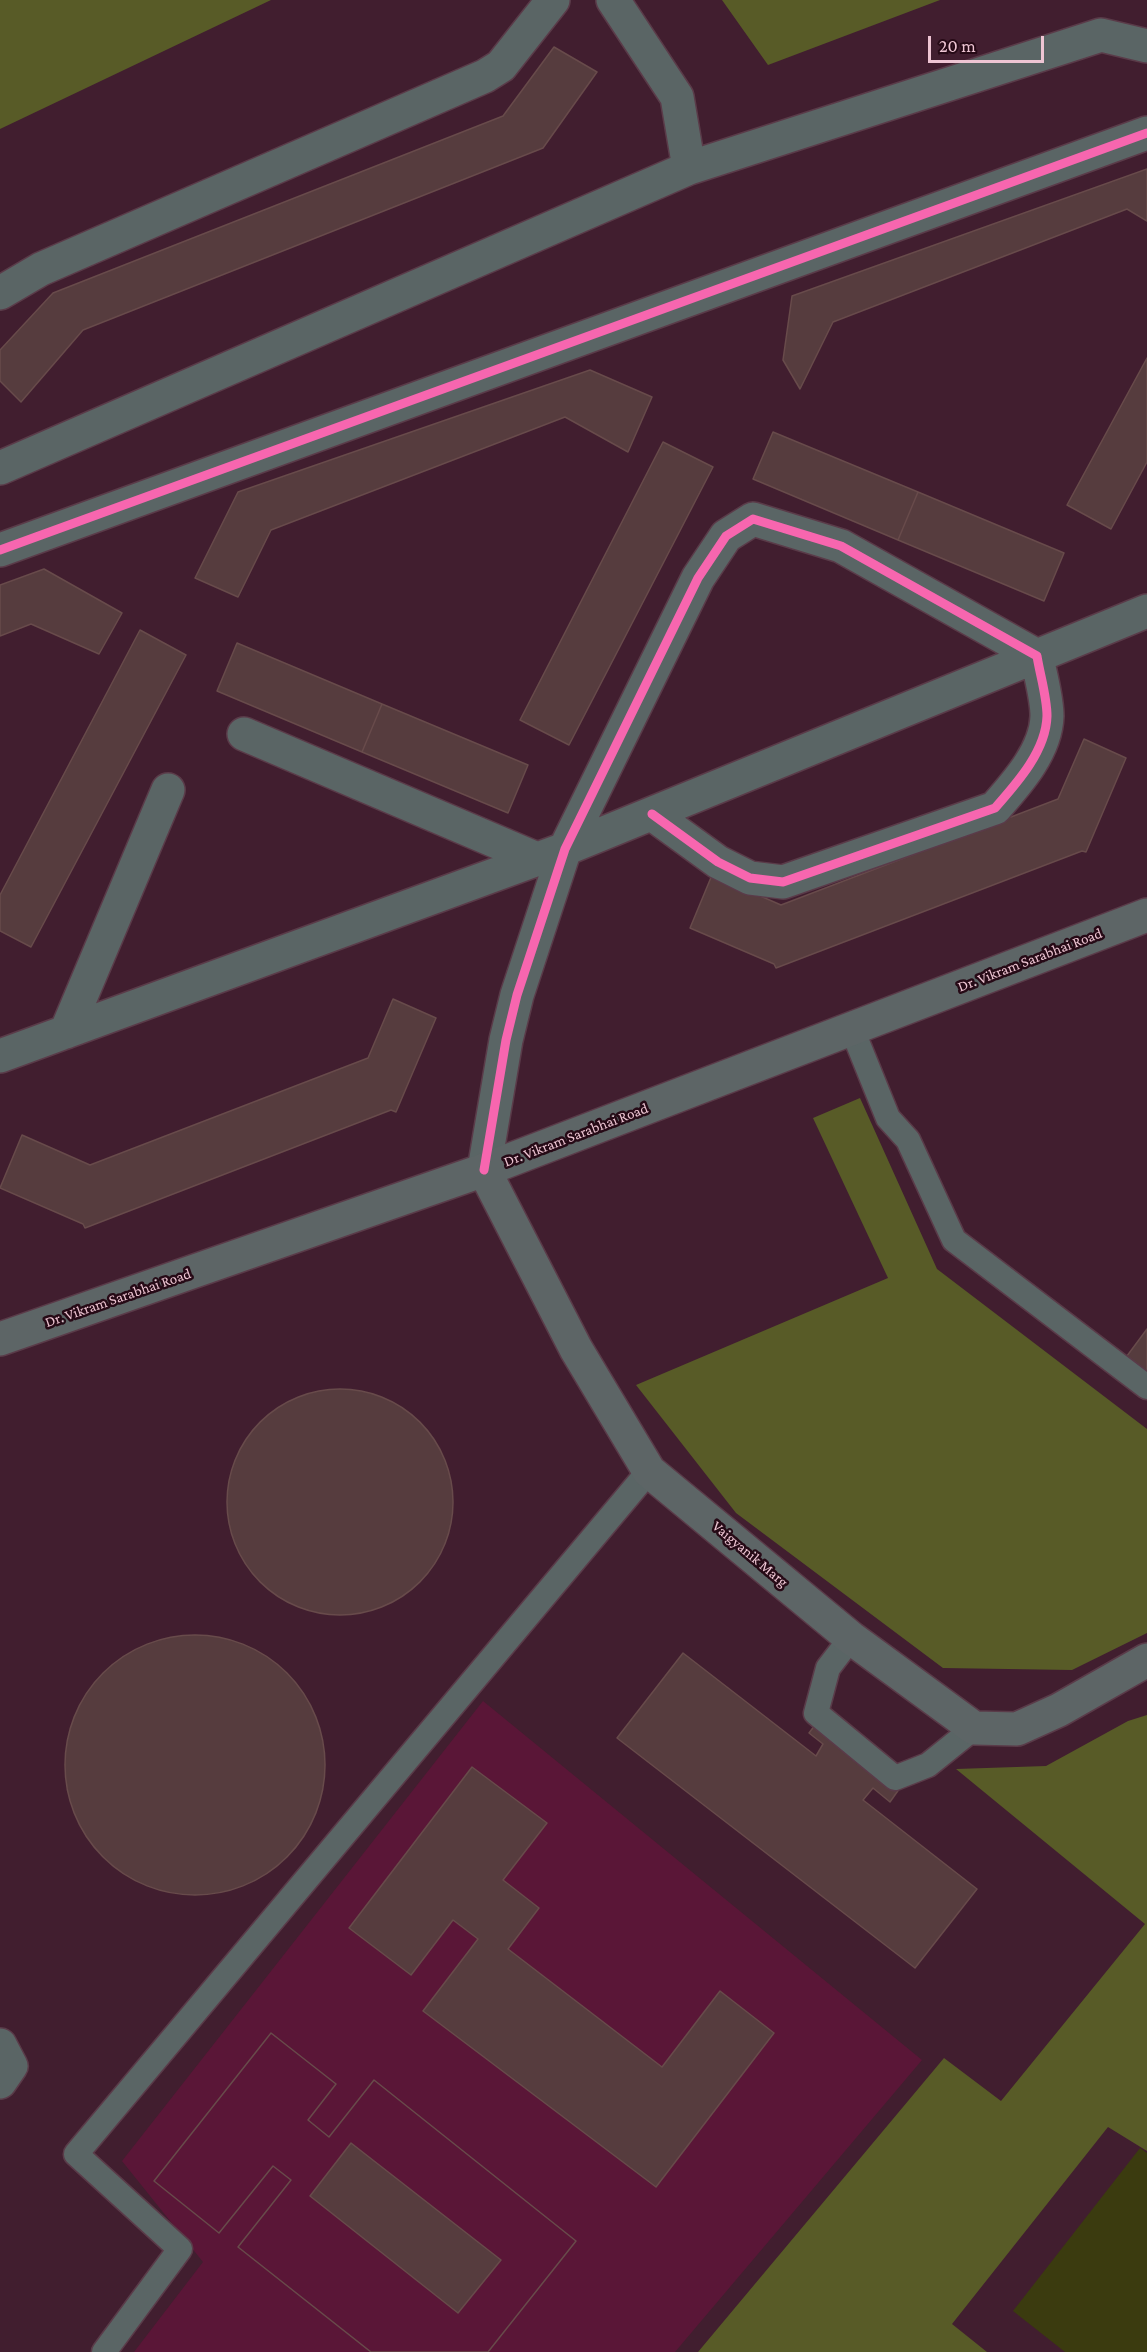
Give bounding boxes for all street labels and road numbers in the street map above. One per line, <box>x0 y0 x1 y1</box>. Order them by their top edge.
street label: Dr. Vikram Sarabhai Road <box>955 924 1105 996</box>
street label: Dr. Vikram Sarabhai Road <box>501 1099 651 1171</box>
street label: Dr. Vikram Sarabhai Road <box>43 1265 193 1331</box>
street label: Vaigyanik Marg <box>708 1517 792 1591</box>

